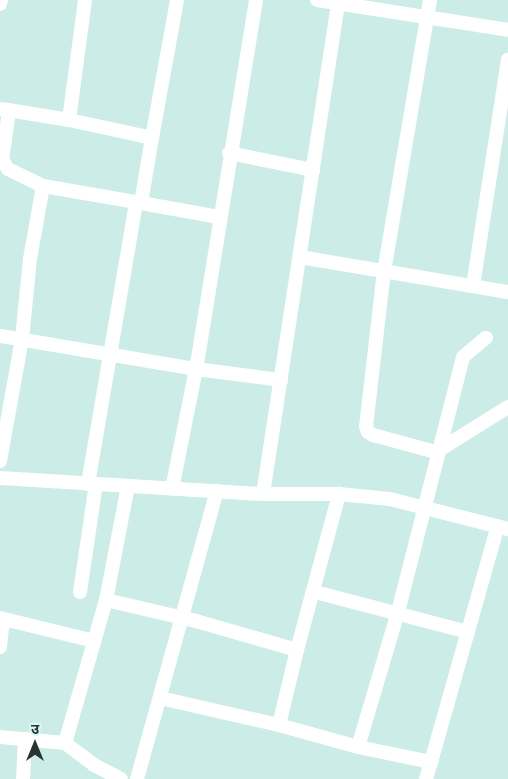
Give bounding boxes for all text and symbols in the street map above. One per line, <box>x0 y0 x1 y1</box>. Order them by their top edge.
north arrow <box>10 719 60 769</box>
text: उ <box>31 720 39 738</box>

